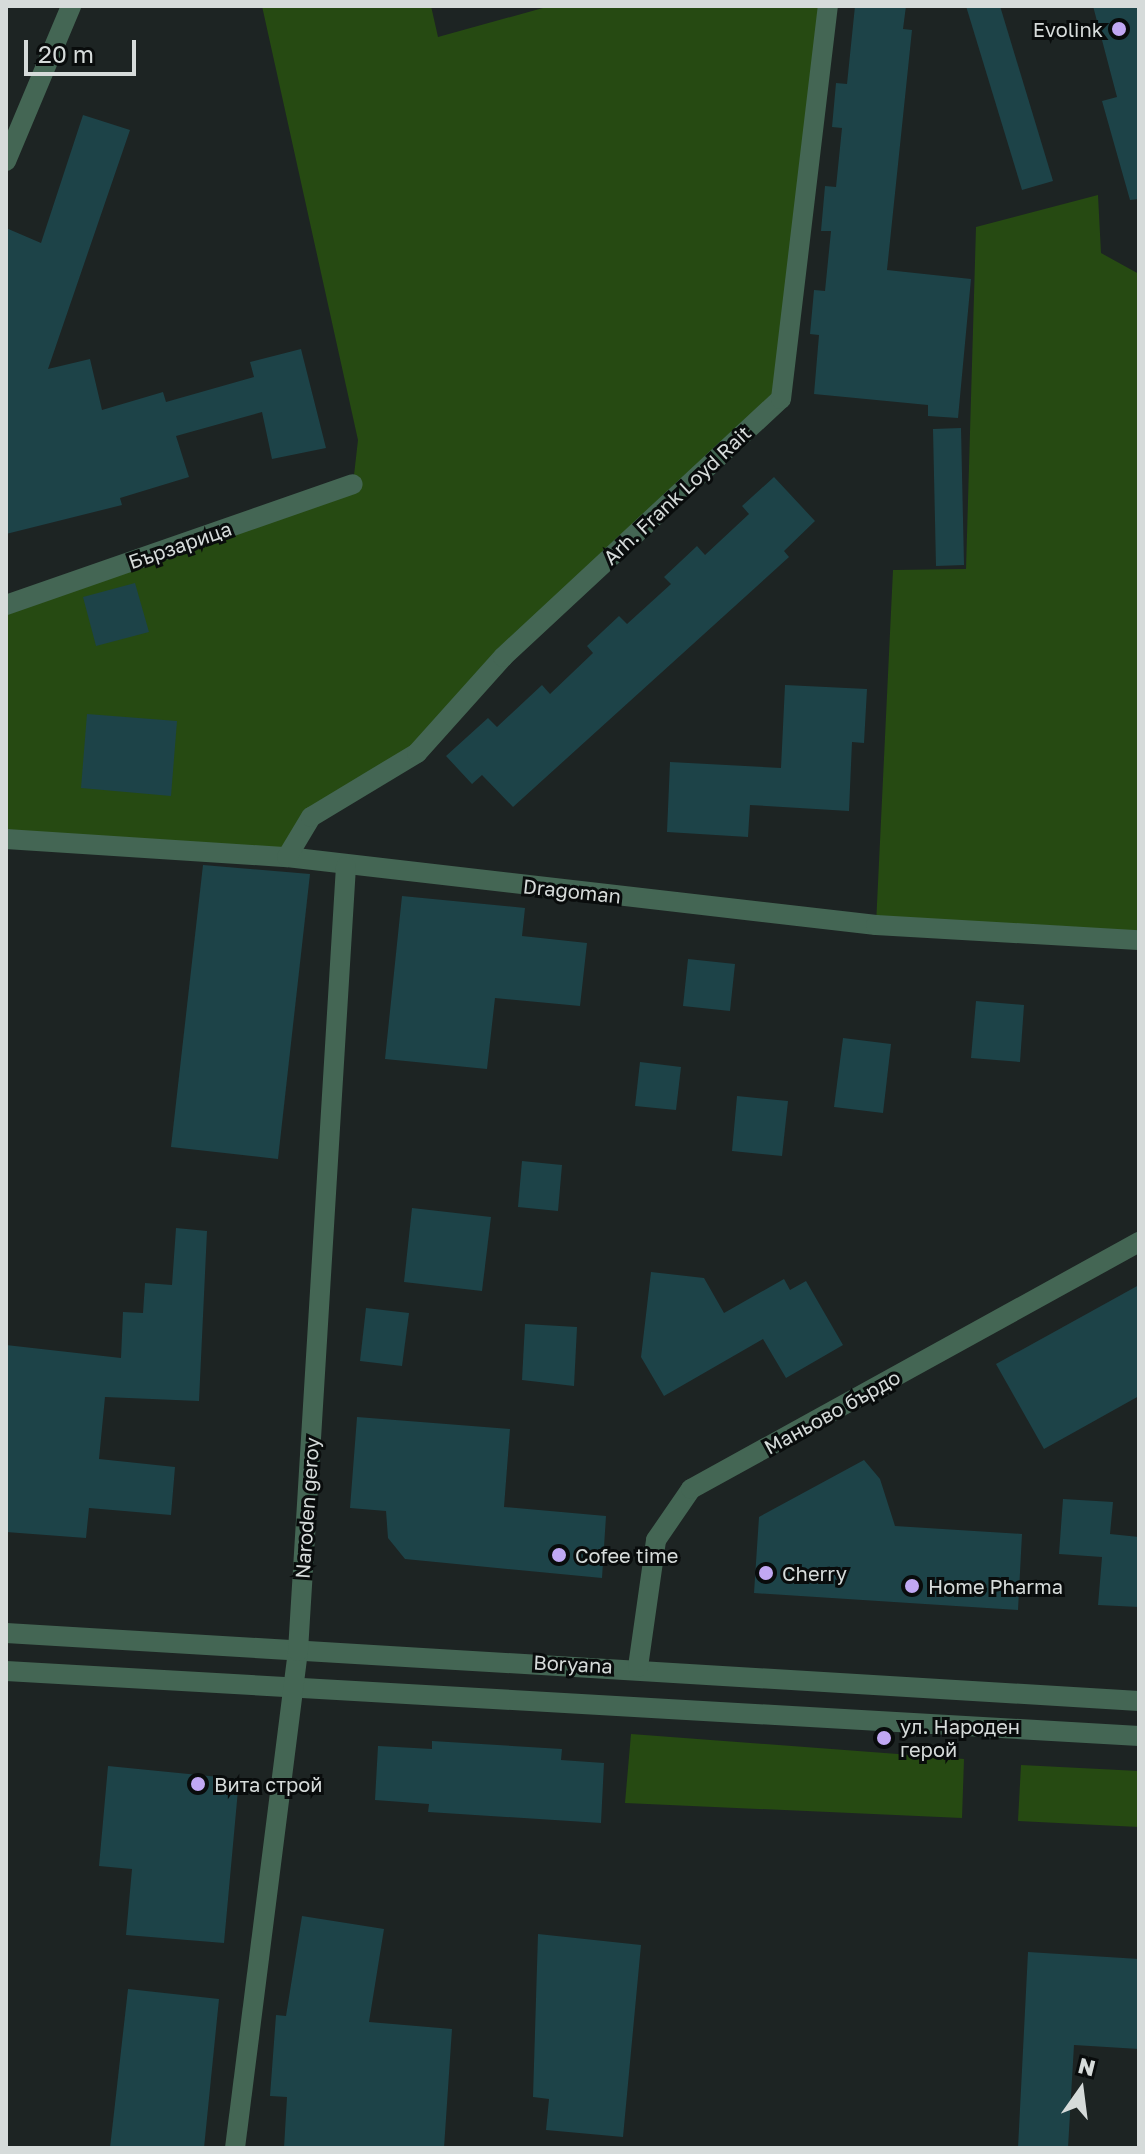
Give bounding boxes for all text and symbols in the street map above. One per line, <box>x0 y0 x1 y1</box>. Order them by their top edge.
place label: Evolink <box>1033 17 1103 41</box>
marker: Evolink <box>1110 20 1128 38</box>
scale bar <box>28 24 140 74</box>
text: 20 m <box>38 39 94 68</box>
street label: Arh. Frank Loyd Rait <box>598 420 756 570</box>
street label: Бързарица <box>125 516 235 574</box>
street label: Dragoman <box>522 874 622 908</box>
street label: Маньово бърдо <box>760 1365 904 1459</box>
street label: Naroden geroy <box>290 1437 324 1579</box>
place label: Cofee time <box>575 1543 678 1567</box>
marker: Cofee time <box>550 1546 568 1564</box>
place label: Cherry <box>782 1561 847 1585</box>
marker: Cherry <box>757 1564 775 1582</box>
place label: Home Pharma <box>928 1574 1063 1598</box>
marker: Home Pharma <box>903 1577 921 1595</box>
street label: Boryana <box>533 1650 613 1678</box>
place label: ул. Народен герой <box>900 1714 1020 1761</box>
marker: ул. Народен герой <box>875 1729 893 1747</box>
place label: Вита строй <box>214 1772 322 1796</box>
marker: Вита строй <box>189 1775 207 1793</box>
north arrow <box>1041 2050 1121 2130</box>
text: N <box>1076 2051 1098 2081</box>

